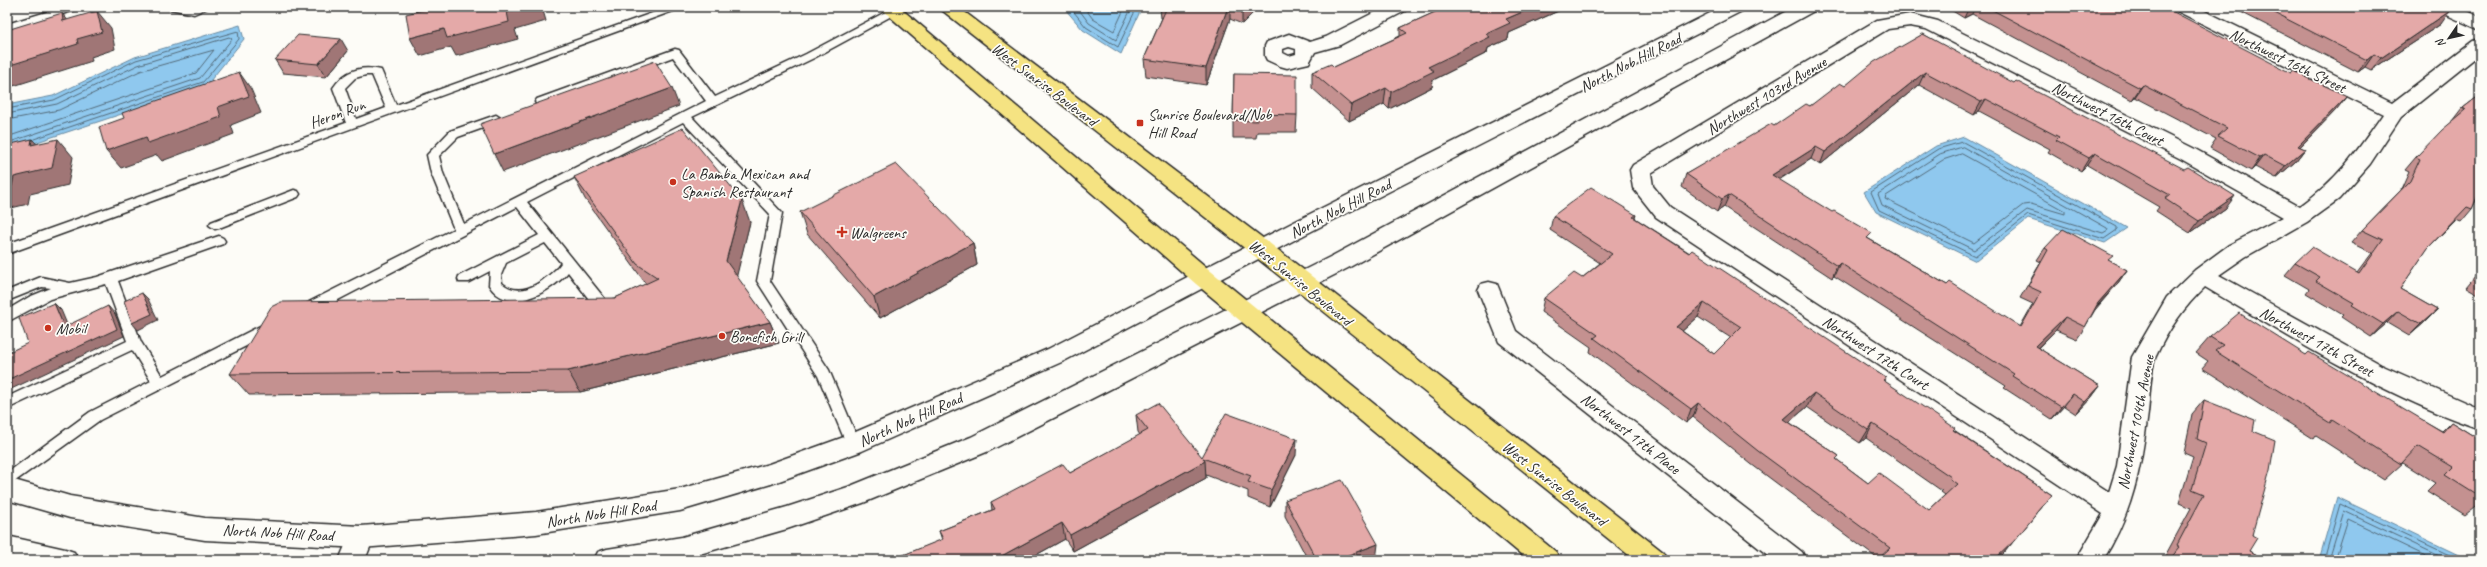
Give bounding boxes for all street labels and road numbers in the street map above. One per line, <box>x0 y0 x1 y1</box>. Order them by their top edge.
street label: Northwest 16th Street <box>2226 24 2351 98</box>
street label: North Nob Hill Road <box>1576 28 1687 97</box>
street label: West Sunrise Boulevard <box>988 39 1103 133</box>
street label: Northwest 103rd Avenue <box>1703 51 1831 139</box>
street label: Northwest 16th Court <box>2048 77 2168 151</box>
street label: Heron Run <box>307 94 369 133</box>
street label: North Nob Hill Road <box>1286 174 1397 243</box>
street label: West Sunrise Boulevard <box>1245 235 1358 332</box>
street label: Northwest 17th Street <box>2256 302 2378 382</box>
street label: Northwest 17th Court <box>1819 311 1934 396</box>
street label: Northwest 104th Avenue <box>2113 352 2159 491</box>
street label: North Nob Hill Road <box>856 387 968 452</box>
street label: Northwest 17th Place <box>1577 389 1685 480</box>
street label: West Sunrise Boulevard <box>1498 437 1613 533</box>
street label: North Nob Hill Road <box>545 495 660 533</box>
street label: North Nob Hill Road <box>222 520 337 546</box>

